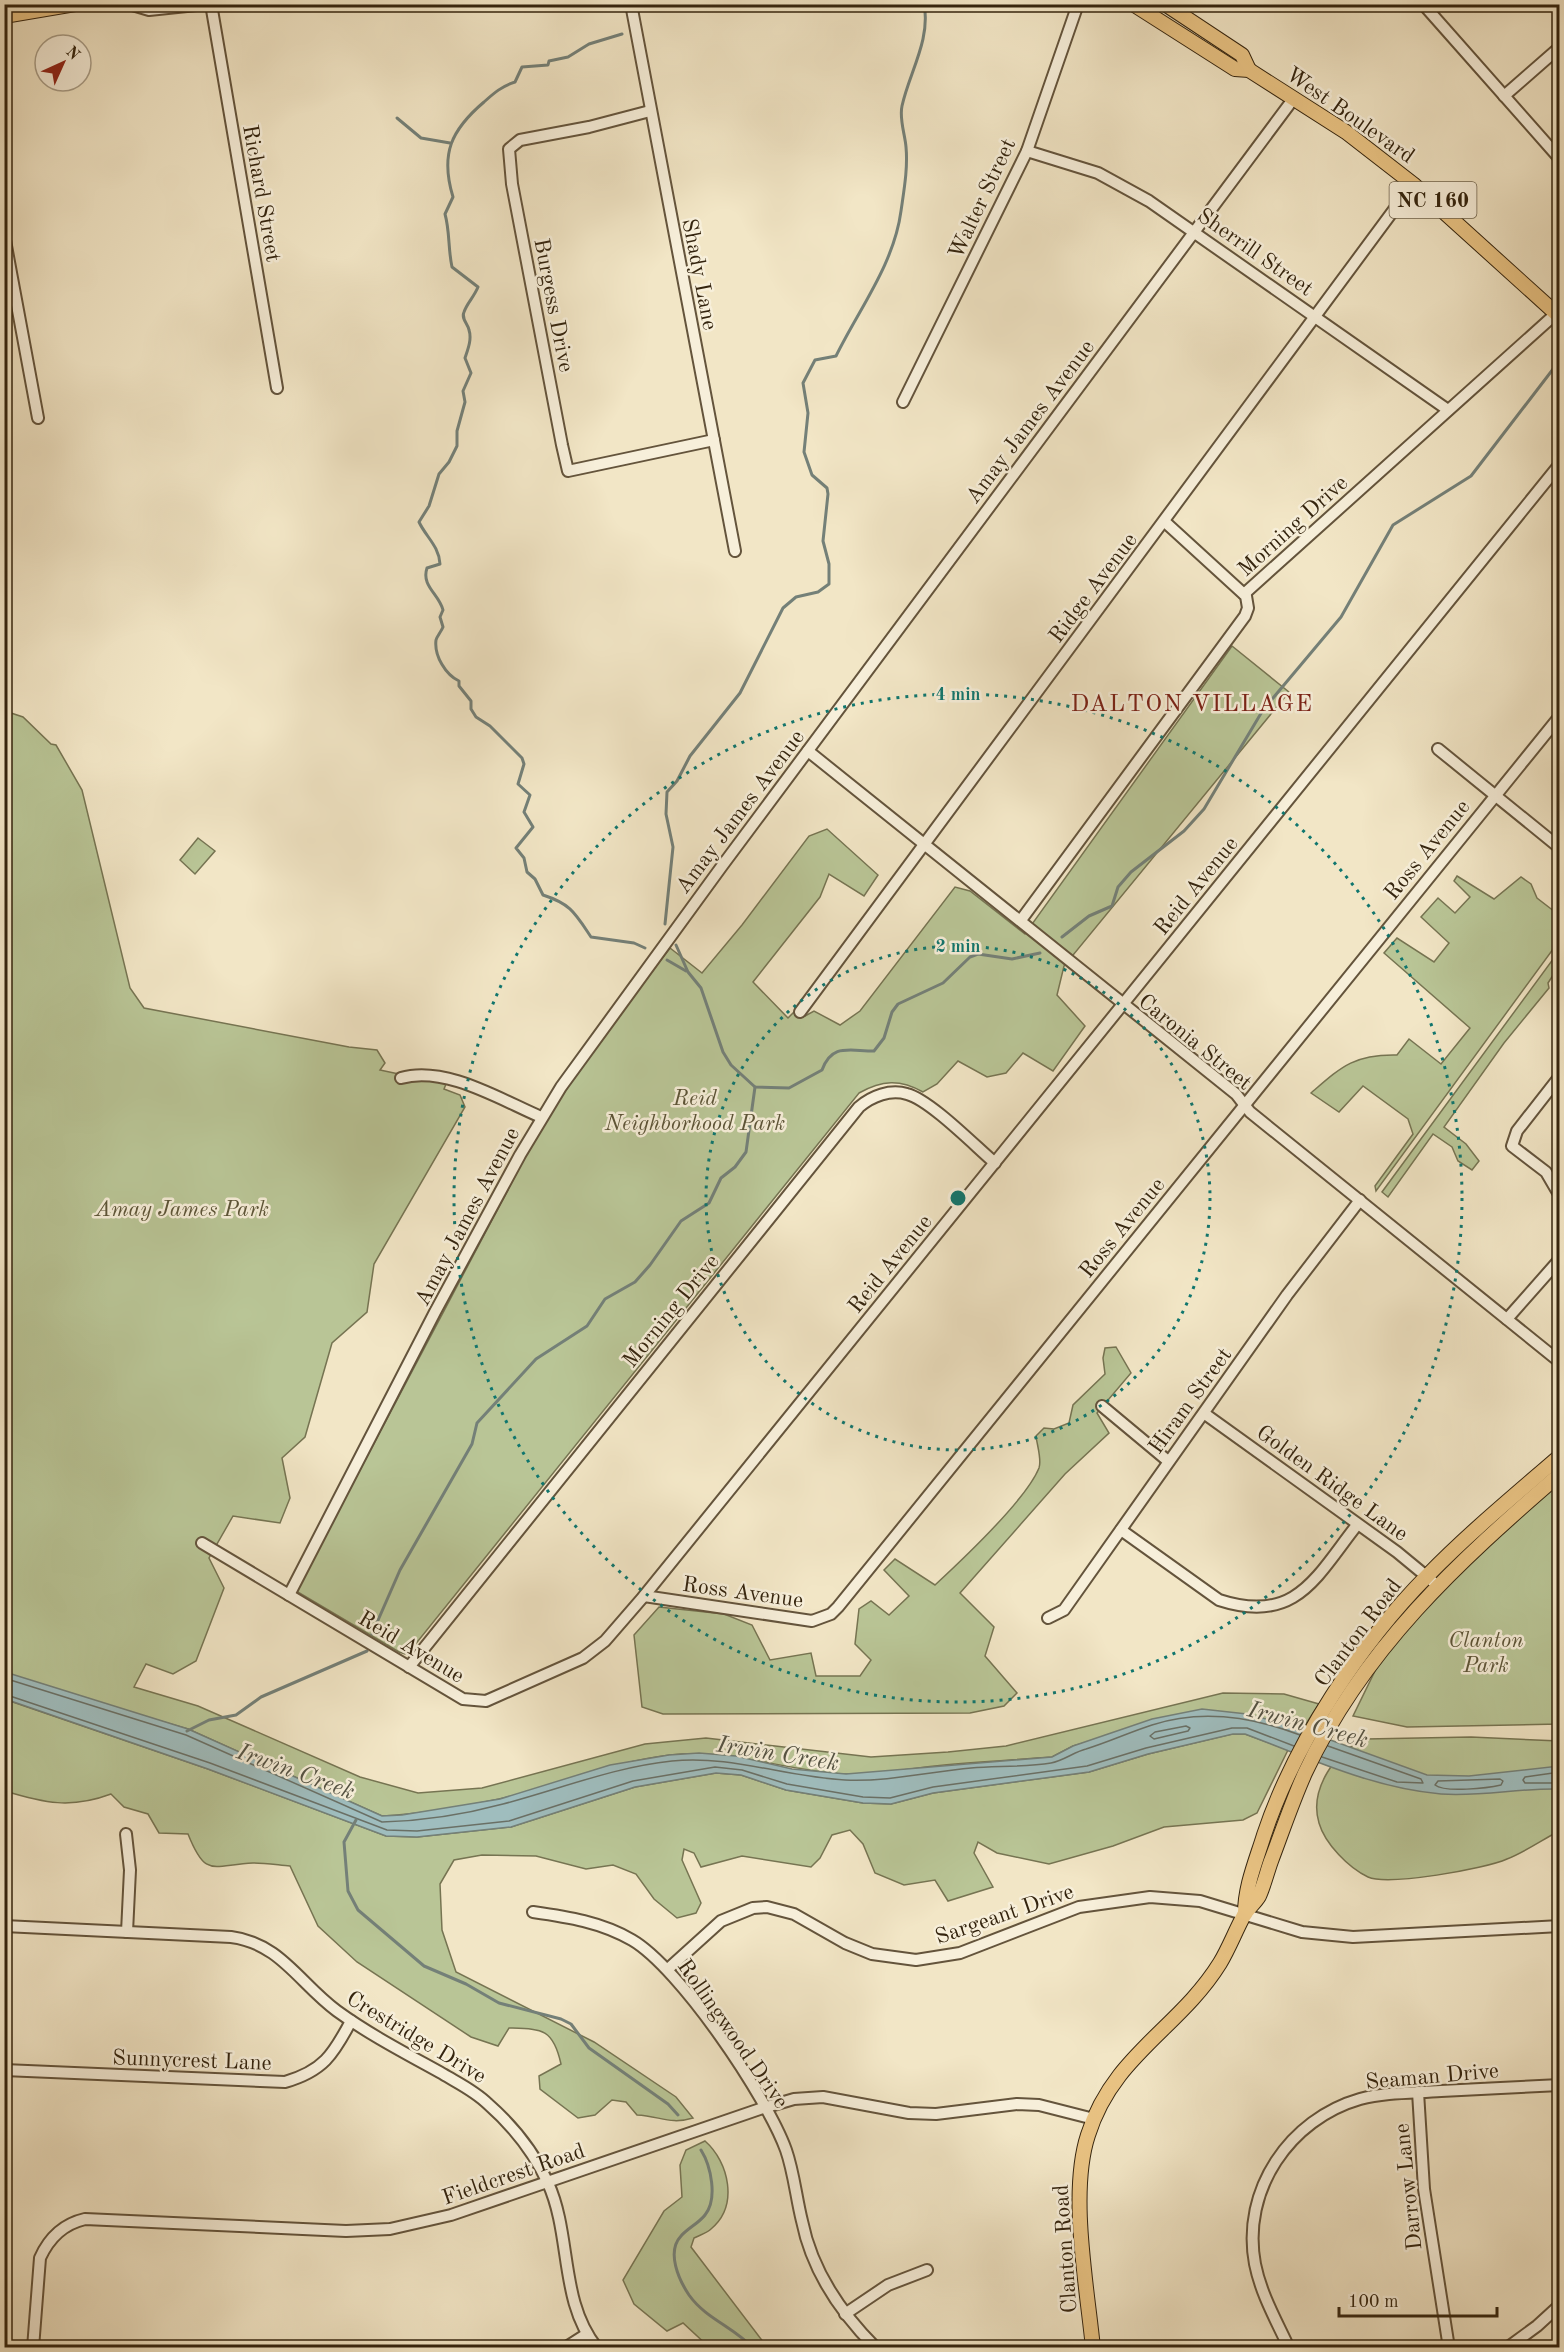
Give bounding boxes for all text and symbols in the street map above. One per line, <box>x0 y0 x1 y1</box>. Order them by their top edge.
north arrow <box>33 33 93 93</box>
text: N <box>62 44 83 64</box>
street label: West Boulevard <box>1282 63 1418 168</box>
street label: Richard Street <box>238 123 284 264</box>
street label: Walter Street <box>945 135 1020 262</box>
road number: NC 160 <box>1390 182 1476 218</box>
street label: Sherrill Street <box>1193 205 1317 301</box>
street label: Shady Lane <box>677 217 721 332</box>
street label: Burgess Drive <box>529 237 577 374</box>
street label: Amay James Avenue <box>962 336 1099 508</box>
street label: Morning Drive <box>1234 472 1352 581</box>
street label: Ridge Avenue <box>1045 529 1142 647</box>
text: 4 min <box>935 686 981 704</box>
district label: DALTON VILLAGE <box>1071 693 1313 717</box>
street label: Amay James Avenue <box>672 726 809 898</box>
street label: Ross Avenue <box>1381 796 1474 905</box>
street label: Reid Avenue <box>1150 833 1243 940</box>
text: 2 min <box>935 938 981 956</box>
street label: Caronia Street <box>1134 990 1256 1095</box>
park label: Reid Neighborhood Park <box>604 1088 786 1135</box>
street label: Amay James Avenue <box>411 1124 524 1310</box>
street label: Ross Avenue <box>1076 1174 1169 1283</box>
centre of rings <box>948 1188 968 1208</box>
park label: Amay James Park <box>94 1199 269 1221</box>
street label: Reid Avenue <box>844 1211 937 1318</box>
street label: Morning Drive <box>619 1250 724 1372</box>
street label: Hiram Street <box>1145 1344 1236 1458</box>
street label: Golden Ridge Lane <box>1252 1421 1412 1546</box>
street label: Ross Avenue <box>681 1574 805 1612</box>
street label: Clanton Road <box>1311 1575 1406 1691</box>
street label: Reid Avenue <box>354 1608 468 1688</box>
park label: Clanton Park <box>1448 1630 1524 1677</box>
water label: Irwin Creek <box>1244 1698 1370 1753</box>
water label: Irwin Creek <box>714 1733 841 1776</box>
water label: Irwin Creek <box>232 1740 357 1805</box>
street label: Sargeant Drive <box>933 1881 1077 1949</box>
street label: Rollingwood Drive <box>673 1956 792 2113</box>
street label: Crestridge Drive <box>342 1987 490 2088</box>
street label: Sunnycrest Lane <box>112 2047 272 2075</box>
street label: Seaman Drive <box>1365 2060 1500 2094</box>
street label: Darrow Lane <box>1391 2122 1427 2251</box>
street label: Fieldcrest Road <box>439 2140 588 2210</box>
street label: Clanton Road <box>1051 2184 1081 2314</box>
scale bar <box>1339 2280 1496 2318</box>
text: 100 m <box>1348 2293 1399 2311</box>

